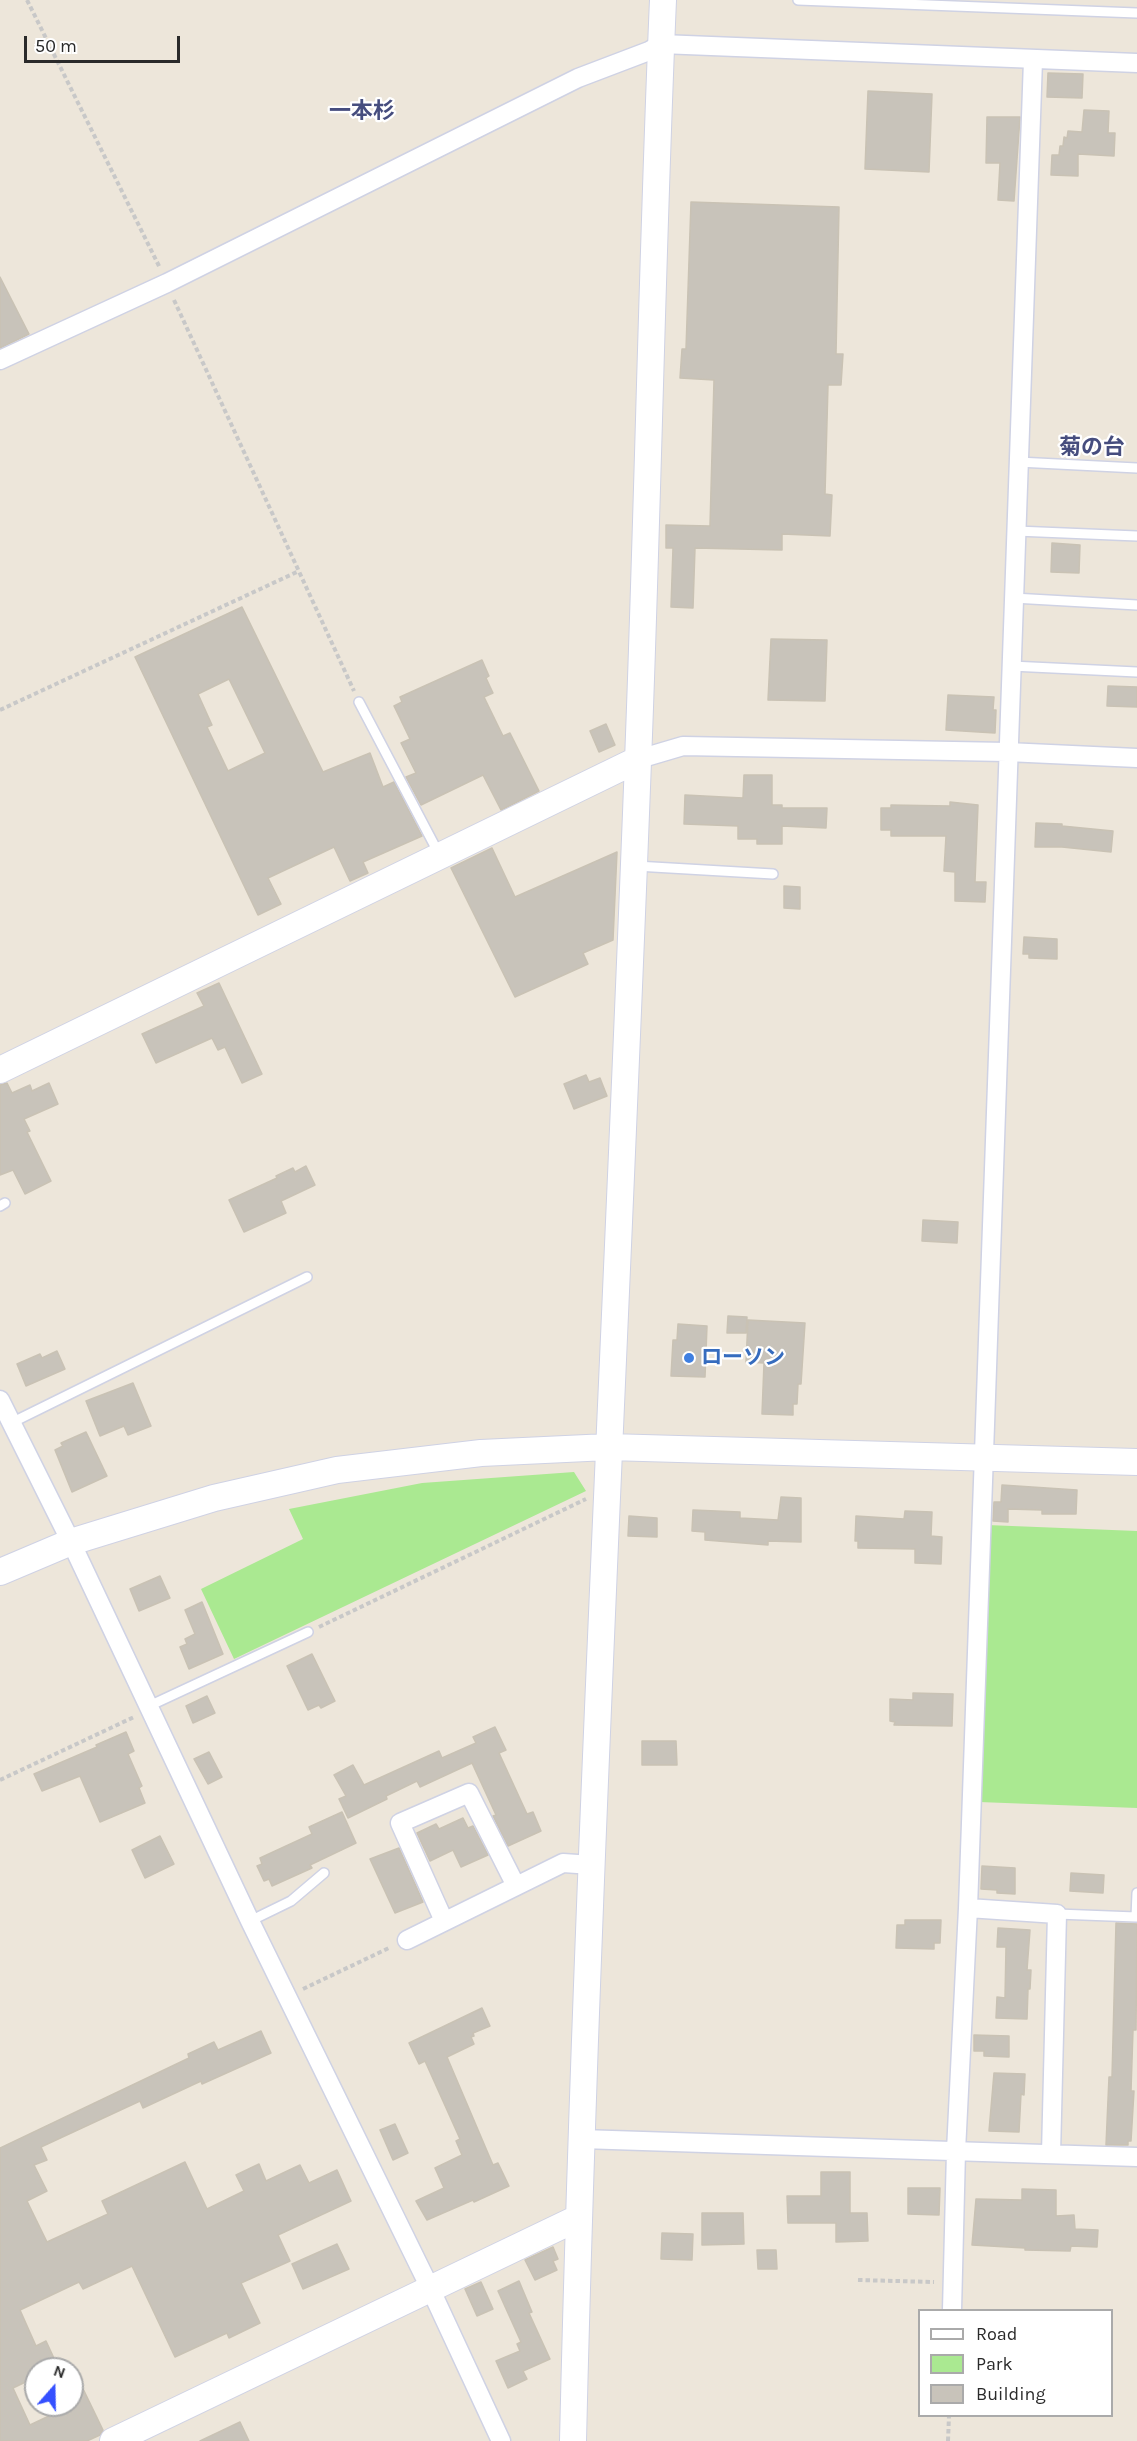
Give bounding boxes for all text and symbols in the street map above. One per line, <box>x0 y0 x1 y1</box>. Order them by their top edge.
scale bar <box>27 24 183 62</box>
text: 50 m <box>35 35 77 57</box>
district label: 一本杉 <box>329 99 395 125</box>
district label: 菊の台 <box>1059 435 1125 461</box>
place label: ローソン <box>701 1345 785 1371</box>
marker: ローソン <box>682 1351 696 1365</box>
legend <box>918 2309 1113 2417</box>
text: Road <box>976 2323 1017 2345</box>
text: Park <box>976 2353 1013 2375</box>
north arrow <box>24 2357 84 2417</box>
text: N <box>51 2361 68 2382</box>
text: Building <box>976 2383 1046 2405</box>

